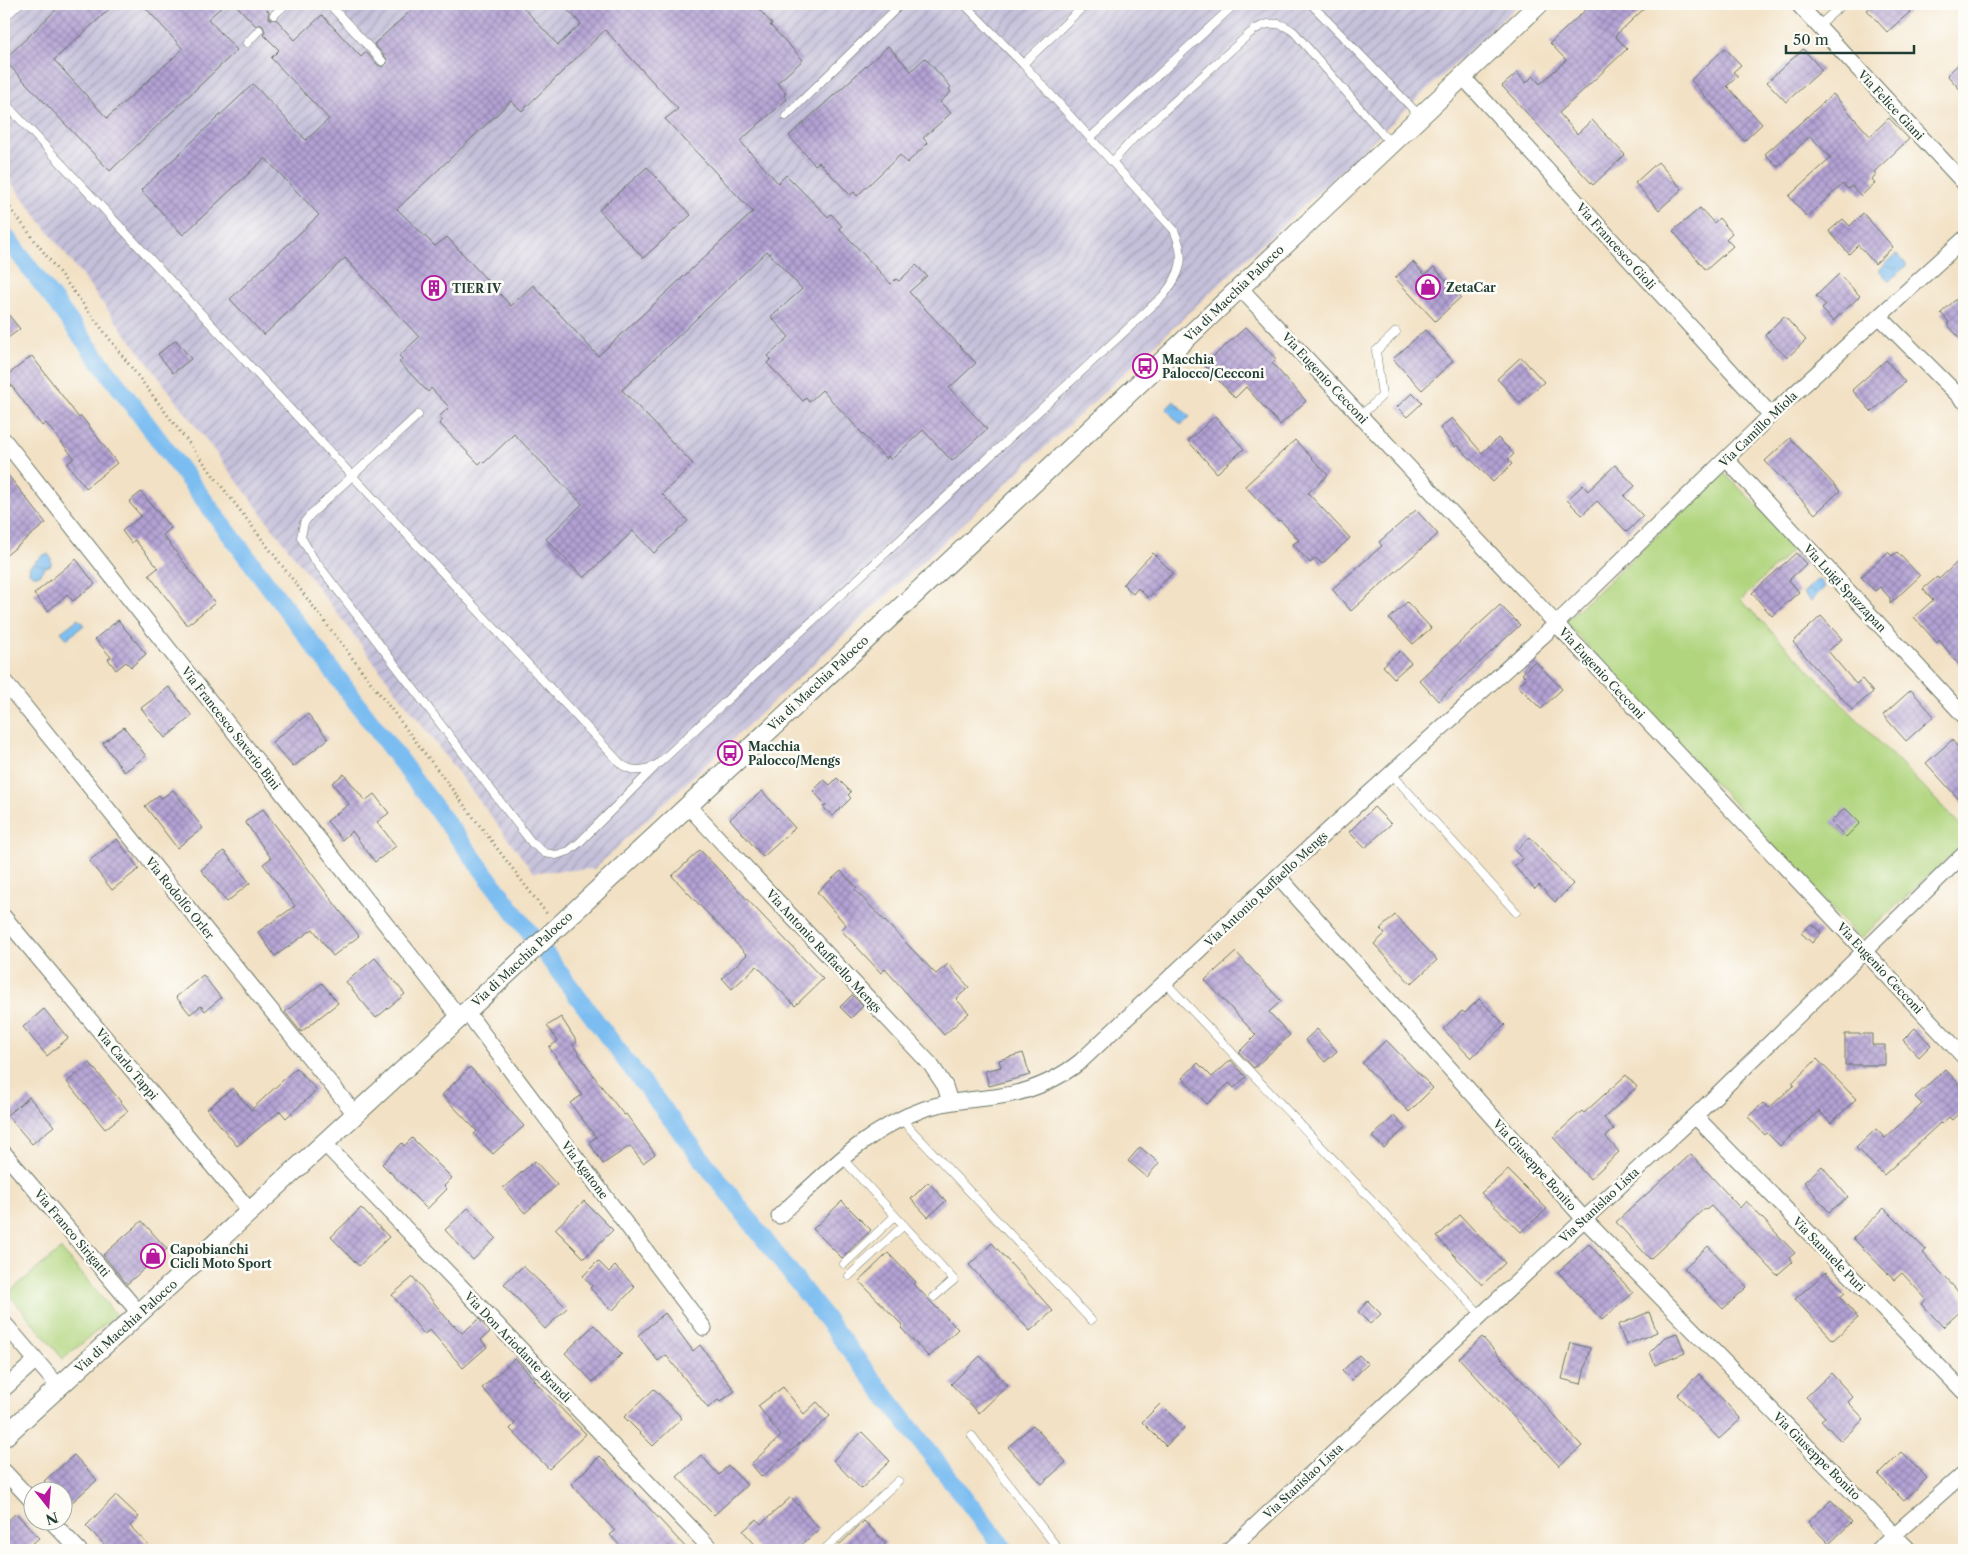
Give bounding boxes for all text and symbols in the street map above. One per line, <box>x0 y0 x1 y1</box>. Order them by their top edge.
scale bar <box>1786 22 1913 54</box>
text: 50 m <box>1793 30 1829 49</box>
street label: Via Felice Giani <box>1854 66 1927 143</box>
street label: Via Francesco Gioli <box>1573 199 1659 293</box>
street label: Via di Macchia Palocco <box>1180 242 1287 345</box>
shop icon: ZetaCar <box>1415 274 1441 300</box>
building icon: TIER IV <box>421 275 447 301</box>
place label: ZetaCar <box>1446 280 1496 295</box>
place label: TIER IV <box>452 281 502 296</box>
street label: Via Eugenio Cecconi <box>1278 329 1371 427</box>
place label: Macchia Palocco/Cecconi <box>1162 352 1265 381</box>
bus stop icon: Macchia Palocco/Cecconi <box>1132 353 1158 379</box>
street label: Via Camillo Miola <box>1715 387 1801 471</box>
street label: Via Luigi Spazzapan <box>1800 540 1890 635</box>
street label: Via Eugenio Cecconi <box>1555 624 1648 722</box>
street label: Via di Macchia Palocco <box>764 632 872 734</box>
street label: Via Francesco Saverio Bini <box>178 663 284 793</box>
place label: Macchia Palocco/Mengs <box>748 739 841 768</box>
bus stop icon: Macchia Palocco/Mengs <box>717 740 743 766</box>
street label: Via Antonio Raffaello Mengs <box>1201 828 1331 951</box>
street label: Via Rodolfo Orler <box>142 853 218 942</box>
street label: Via Antonio Raffaello Mengs <box>762 886 885 1016</box>
street label: Via di Macchia Palocco <box>468 908 576 1010</box>
street label: Via Eugenio Cecconi <box>1833 919 1926 1017</box>
street label: Via Carlo Tappi <box>92 1024 161 1103</box>
street label: Via Giuseppe Bonito <box>1489 1116 1580 1214</box>
street label: Via Agatone <box>558 1137 612 1202</box>
street label: Via Stanislao Lista <box>1555 1164 1642 1246</box>
street label: Via Franco Sirigatti <box>30 1185 113 1280</box>
street label: Via Samuele Puri <box>1789 1213 1869 1295</box>
place label: Capobianchi Cicli Moto Sport <box>170 1242 272 1271</box>
shop icon: Capobianchi Cicli Moto Sport <box>140 1243 166 1269</box>
street label: Via di Macchia Palocco <box>71 1276 180 1377</box>
street label: Via Don Ariodante Brandi <box>461 1288 575 1405</box>
street label: Via Giuseppe Bonito <box>1769 1408 1864 1503</box>
street label: Via Stanislao Lista <box>1259 1440 1346 1522</box>
north arrow <box>22 1482 72 1532</box>
text: N <box>43 1508 60 1529</box>

